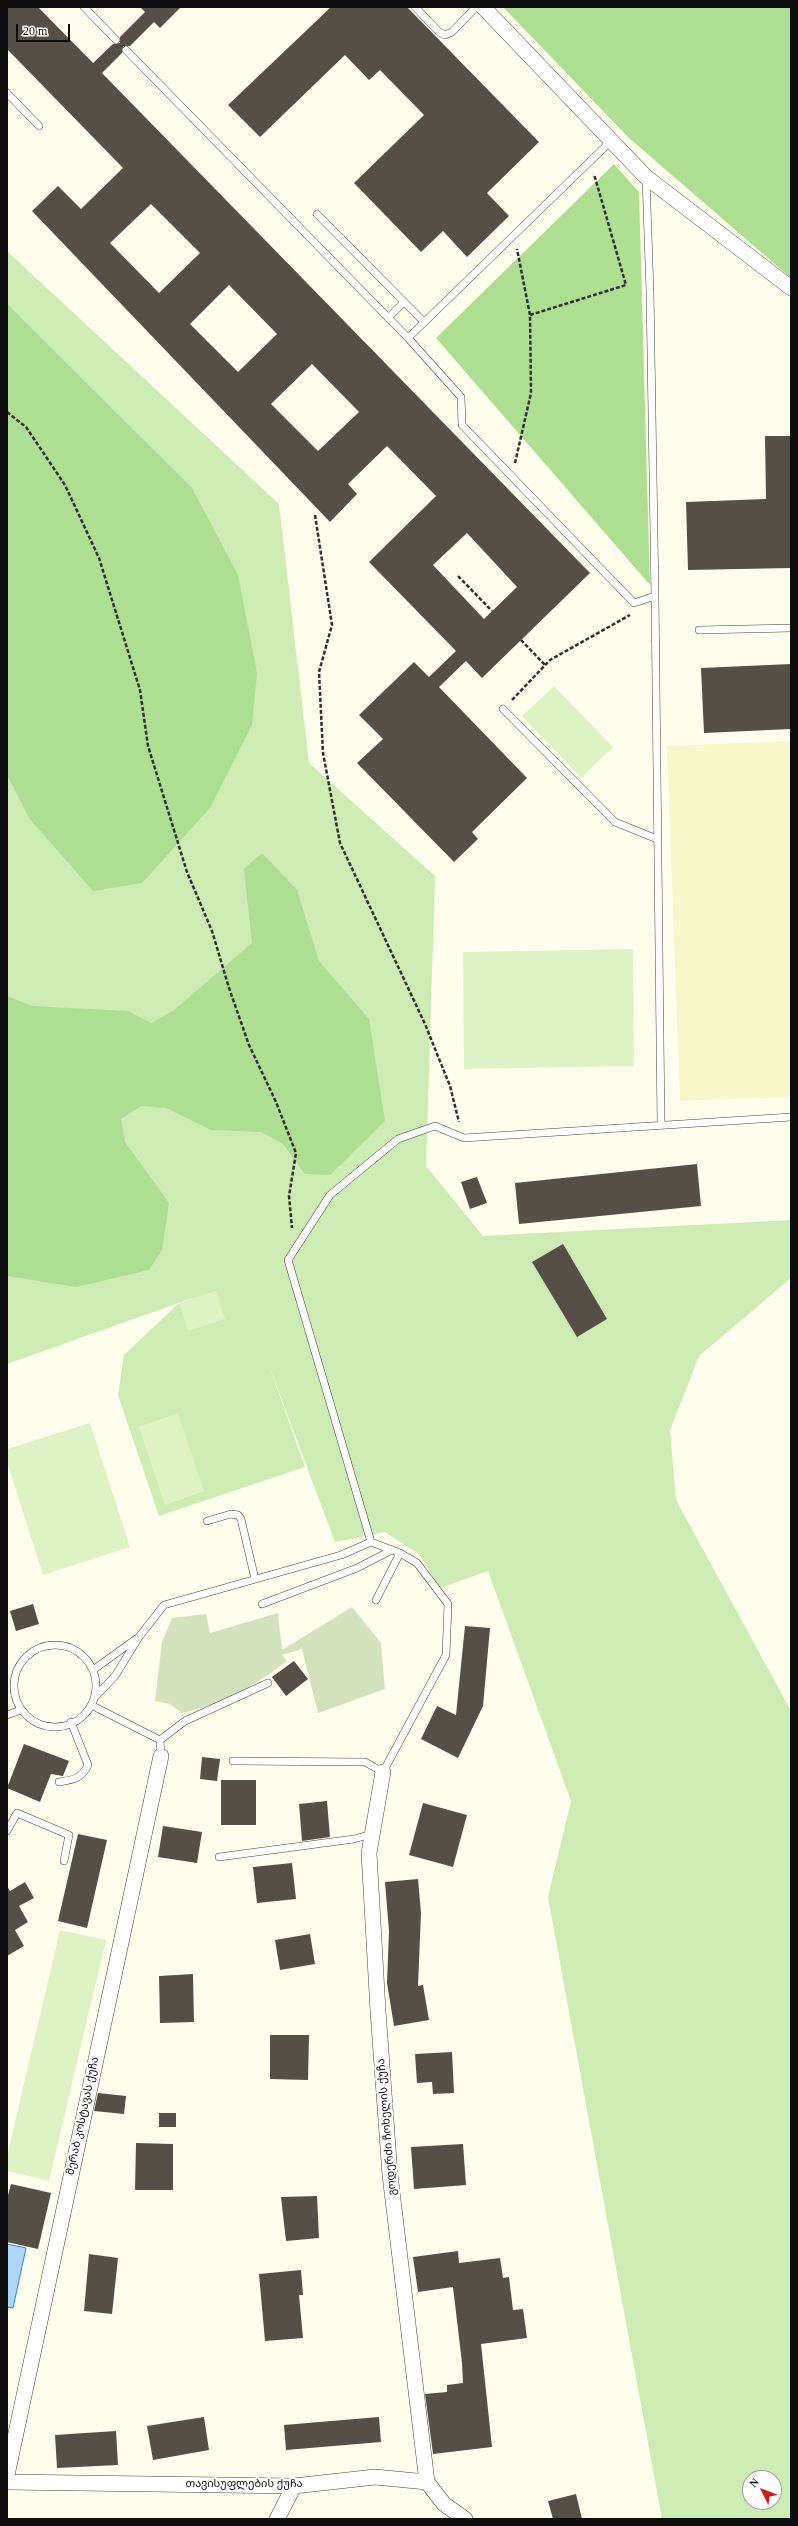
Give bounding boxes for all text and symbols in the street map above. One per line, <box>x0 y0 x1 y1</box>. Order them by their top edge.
scale bar <box>18 16 72 42</box>
text: 20 m <box>23 24 47 38</box>
street label: მერაბ კოსტავას ქუჩა <box>64 2056 102 2176</box>
street label: გოდერძი ჩოხელის ქუჩა <box>374 2058 400 2196</box>
north arrow <box>742 2470 782 2510</box>
text: N <box>747 2476 761 2490</box>
street label: თავისუფლების ქუჩა <box>185 2477 303 2491</box>

